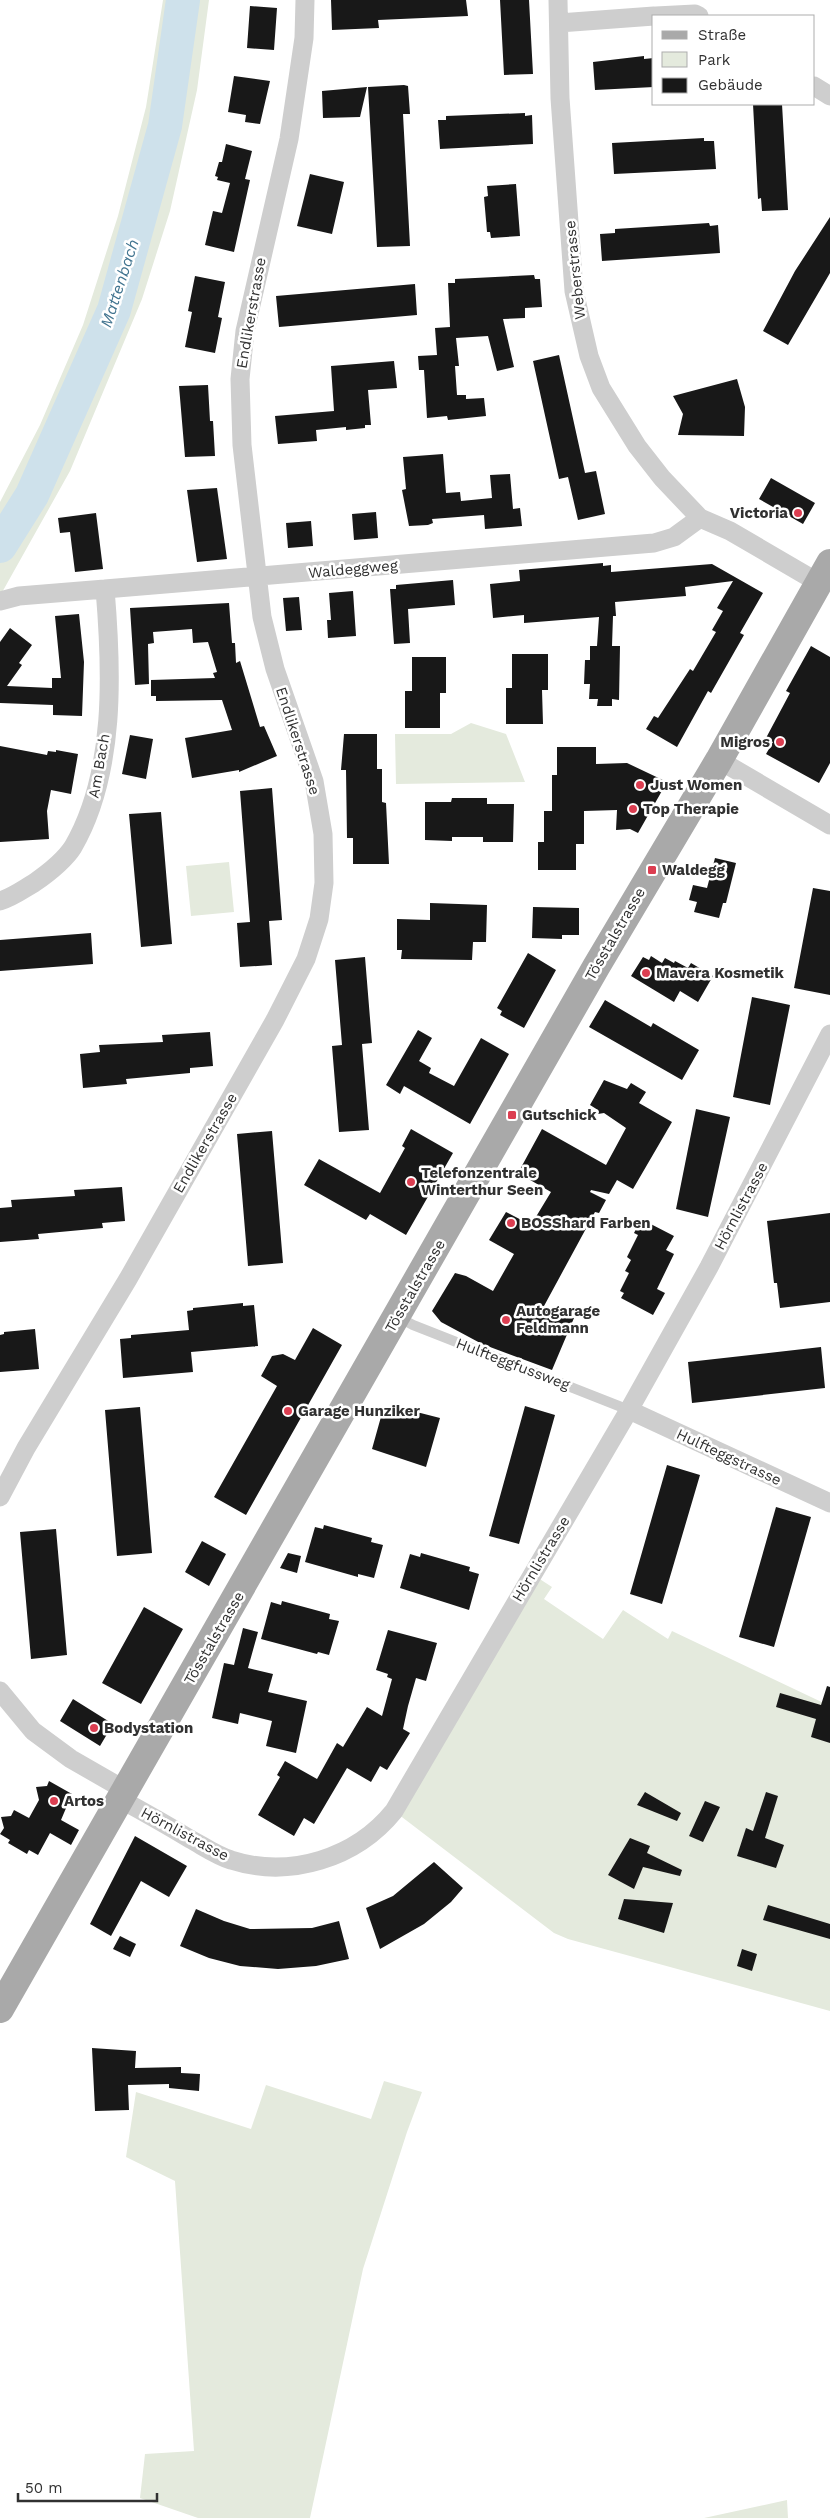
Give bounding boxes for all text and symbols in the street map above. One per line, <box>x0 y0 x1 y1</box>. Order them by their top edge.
legend <box>652 15 815 105</box>
text: Straße <box>698 26 746 44</box>
text: Park <box>698 51 731 69</box>
text: Gebäude <box>698 76 763 94</box>
street label: Weberstrasse <box>561 220 589 320</box>
water label: Mattenbach <box>96 237 143 330</box>
street label: Endlikerstrasse <box>232 256 270 370</box>
place label: Victoria <box>730 504 788 522</box>
marker: Victoria <box>792 507 804 519</box>
street label: Waldeggweg <box>308 556 398 582</box>
street label: Endlikerstrasse <box>272 685 324 797</box>
street label: Am Bach <box>84 732 114 800</box>
place label: Migros <box>720 733 770 751</box>
marker: Migros <box>774 736 786 748</box>
place label: Just Women <box>650 776 742 794</box>
marker: Just Women <box>634 779 646 791</box>
place label: Top Therapie <box>643 800 739 818</box>
marker: Top Therapie <box>627 803 639 815</box>
place label: Waldegg <box>662 861 726 879</box>
marker: Waldegg <box>646 864 658 876</box>
street label: Tösstalstrasse <box>581 884 649 984</box>
place label: Mavera Kosmetik <box>656 964 785 982</box>
marker: Mavera Kosmetik <box>640 967 652 979</box>
street label: Endlikerstrasse <box>169 1090 241 1196</box>
place label: Gutschick <box>522 1106 597 1124</box>
marker: Gutschick <box>506 1109 518 1121</box>
street label: Hörnlistrasse <box>710 1159 772 1253</box>
place label: Telefonzentrale Winterthur Seen <box>421 1164 543 1199</box>
marker: Telefonzentrale Winterthur Seen <box>405 1176 417 1188</box>
place label: BOSShard Farben <box>521 1214 651 1232</box>
marker: BOSShard Farben <box>505 1217 517 1229</box>
street label: Tösstalstrasse <box>381 1236 449 1336</box>
place label: Autogarage Feldmann <box>516 1302 600 1337</box>
marker: Autogarage Feldmann <box>500 1314 512 1326</box>
street label: Hulfteggfussweg <box>454 1334 572 1394</box>
place label: Garage Hunziker <box>298 1402 420 1420</box>
marker: Garage Hunziker <box>282 1405 294 1417</box>
street label: Hulfteggstrasse <box>674 1425 784 1489</box>
street label: Hörnlistrasse <box>508 1513 574 1605</box>
street label: Tösstalstrasse <box>180 1588 248 1688</box>
place label: Bodystation <box>104 1719 193 1737</box>
marker: Bodystation <box>88 1722 100 1734</box>
place label: Artos <box>64 1792 104 1810</box>
marker: Artos <box>48 1795 60 1807</box>
street label: Hörnlistrasse <box>138 1803 232 1865</box>
scale bar <box>18 2470 156 2502</box>
text: 50 m <box>25 2479 62 2497</box>

